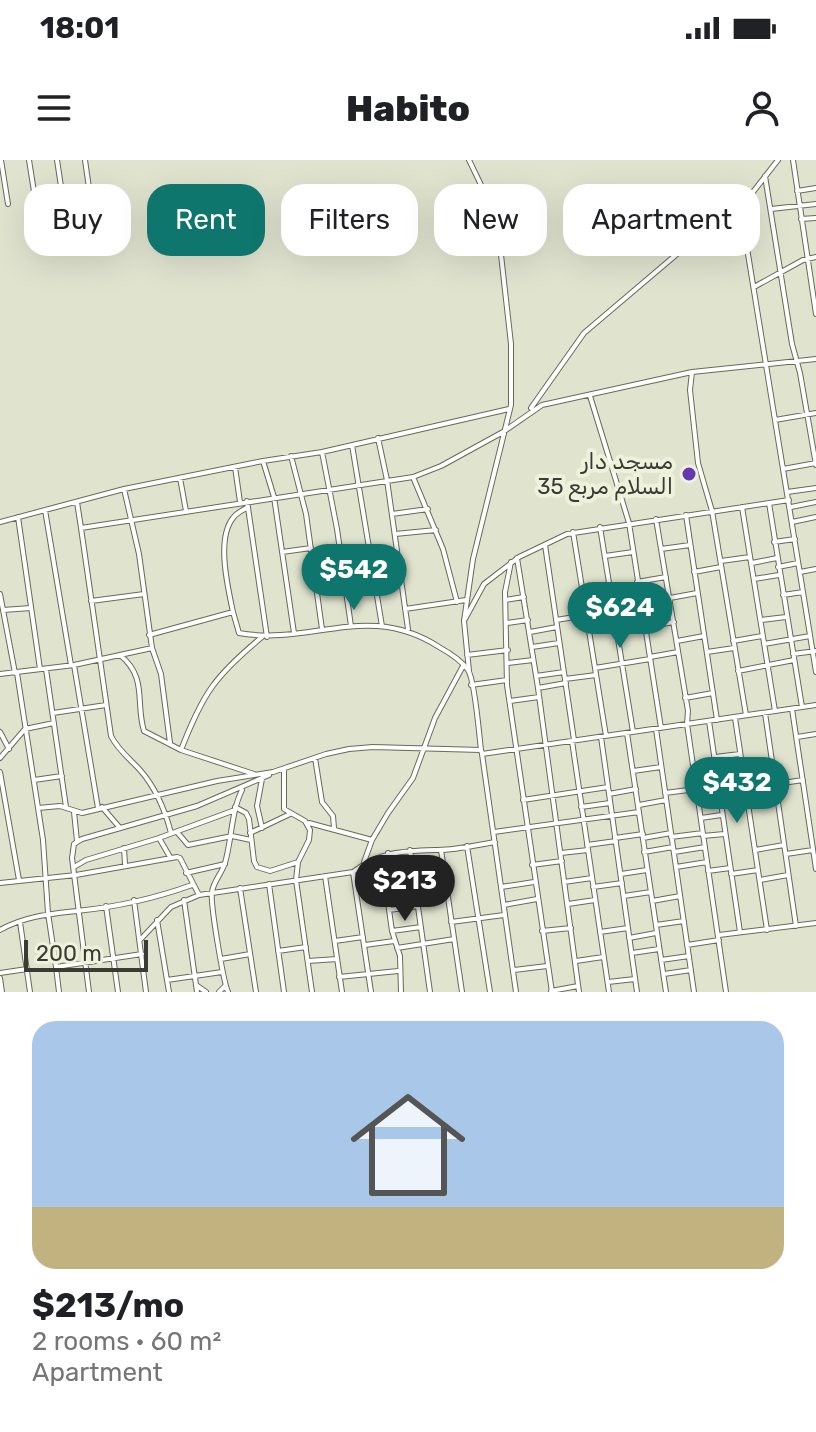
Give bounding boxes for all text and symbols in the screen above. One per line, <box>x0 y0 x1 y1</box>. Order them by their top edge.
text: 18:01 <box>40 10 119 46</box>
icon: menu <box>32 86 76 130</box>
icon: person <box>740 86 784 130</box>
text: Habito <box>346 87 470 130</box>
chip: Buy <box>24 184 131 256</box>
chip: Rent <box>147 184 265 256</box>
chip: Filters <box>281 184 418 256</box>
chip: New <box>434 184 547 256</box>
chip: Apartment <box>563 184 760 256</box>
place label: مسجد دار السلام مربع 35 <box>537 448 673 503</box>
marker: مسجد دار السلام مربع 35 <box>680 465 698 483</box>
pin: $542 <box>307 544 401 612</box>
text: $542 <box>320 554 388 585</box>
pin: $624 <box>573 582 667 650</box>
text: $624 <box>586 592 654 623</box>
pin: $432 <box>690 757 784 825</box>
text: $432 <box>702 767 772 798</box>
pin: $213 <box>358 855 452 923</box>
text: $213 <box>373 865 437 896</box>
scale bar <box>24 936 148 972</box>
text: 200 m <box>36 940 102 967</box>
icon: home <box>336 1073 480 1217</box>
text: $213/mo <box>32 1285 184 1326</box>
text: 2 rooms · 60 m² <box>32 1326 221 1357</box>
text: Apartment <box>32 1357 163 1388</box>

